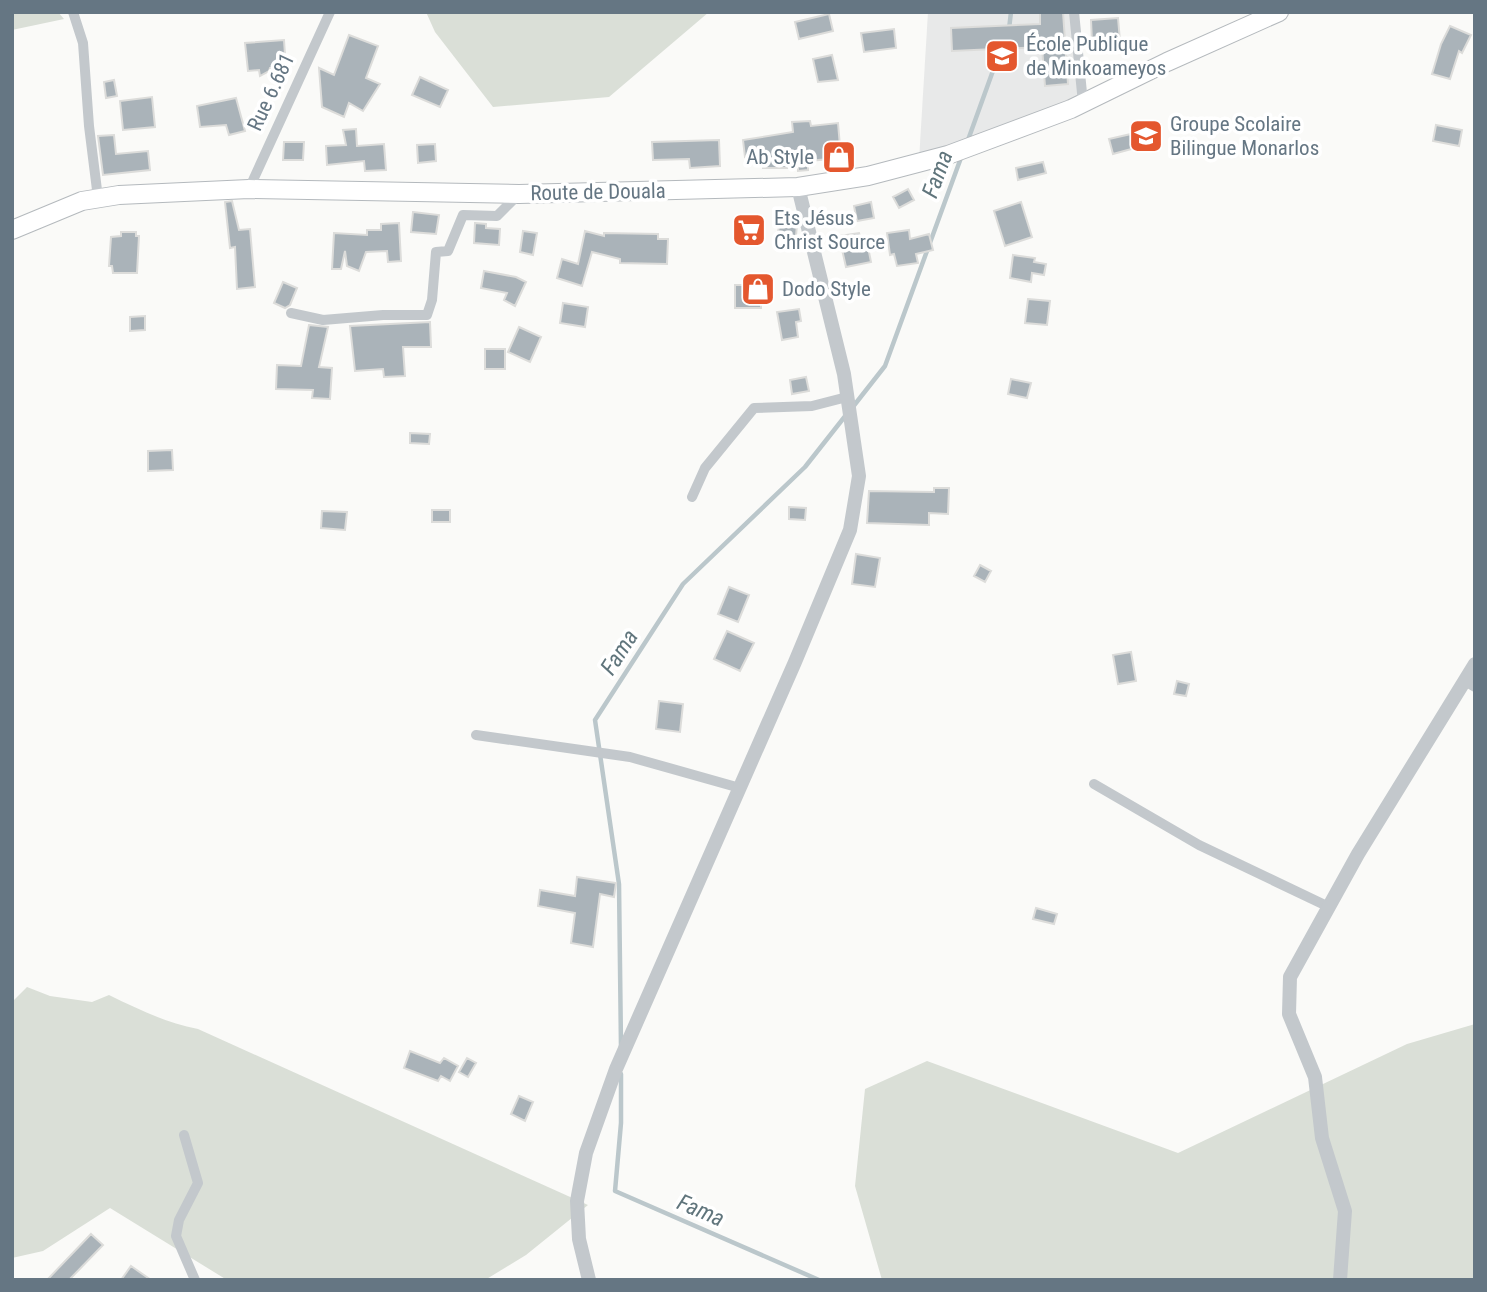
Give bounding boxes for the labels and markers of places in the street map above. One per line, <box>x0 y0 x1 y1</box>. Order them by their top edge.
place label: École Publique de Minkoameyos <box>1026 32 1166 80</box>
school or university icon: École Publique de Minkoameyos <box>983 37 1021 75</box>
place label: Groupe Scolaire Bilingue Monarlos <box>1170 112 1319 160</box>
school or university icon: Groupe Scolaire Bilingue Monarlos <box>1127 117 1165 155</box>
shop icon: Ab Style <box>820 138 858 176</box>
place label: Ab Style <box>746 145 814 169</box>
place label: Ets Jésus Christ Source <box>774 206 885 254</box>
supermarket icon: Ets Jésus Christ Source <box>730 211 768 249</box>
shop icon: Dodo Style <box>739 270 777 308</box>
place label: Dodo Style <box>782 277 871 301</box>

